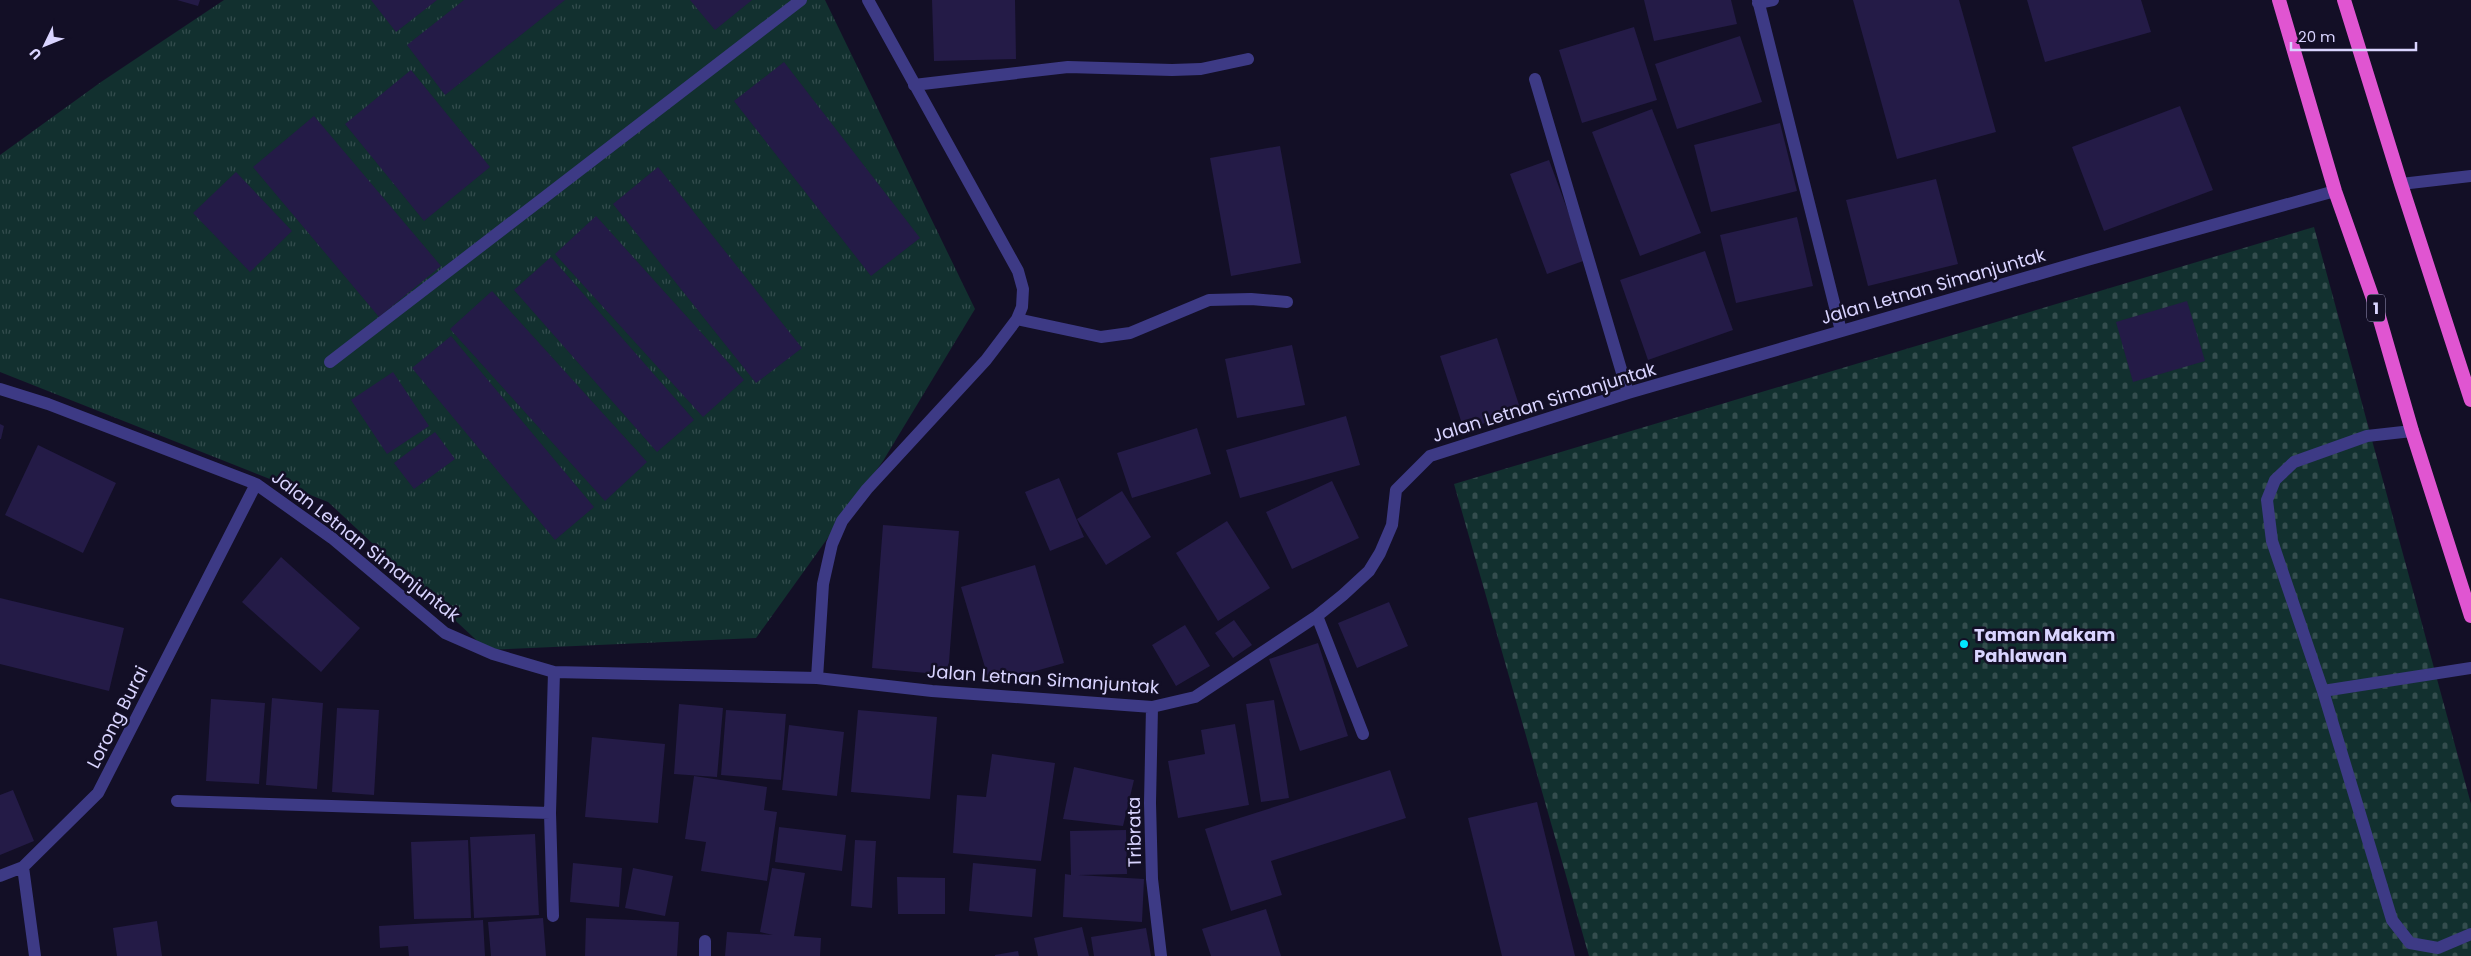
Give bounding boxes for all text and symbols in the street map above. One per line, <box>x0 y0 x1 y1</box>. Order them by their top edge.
north arrow <box>20 20 70 70</box>
scale bar <box>2291 20 2416 52</box>
text: 20 m <box>2298 26 2336 47</box>
text: U <box>25 43 46 64</box>
street label: Jalan Letnan Simanjuntak <box>1818 242 2049 330</box>
road number: 1 <box>2367 294 2385 322</box>
street label: Jalan Letnan Simanjuntak <box>1429 356 1660 448</box>
street label: Jalan Letnan Simanjuntak <box>267 464 466 628</box>
place label: Taman Makam Pahlawan <box>1974 622 2115 668</box>
marker: Taman Makam Pahlawan <box>1958 638 1970 650</box>
street label: Jalan Letnan Simanjuntak <box>926 658 1161 700</box>
street label: Lorong Burai <box>80 661 154 773</box>
street label: Tribrata <box>1121 796 1147 868</box>

